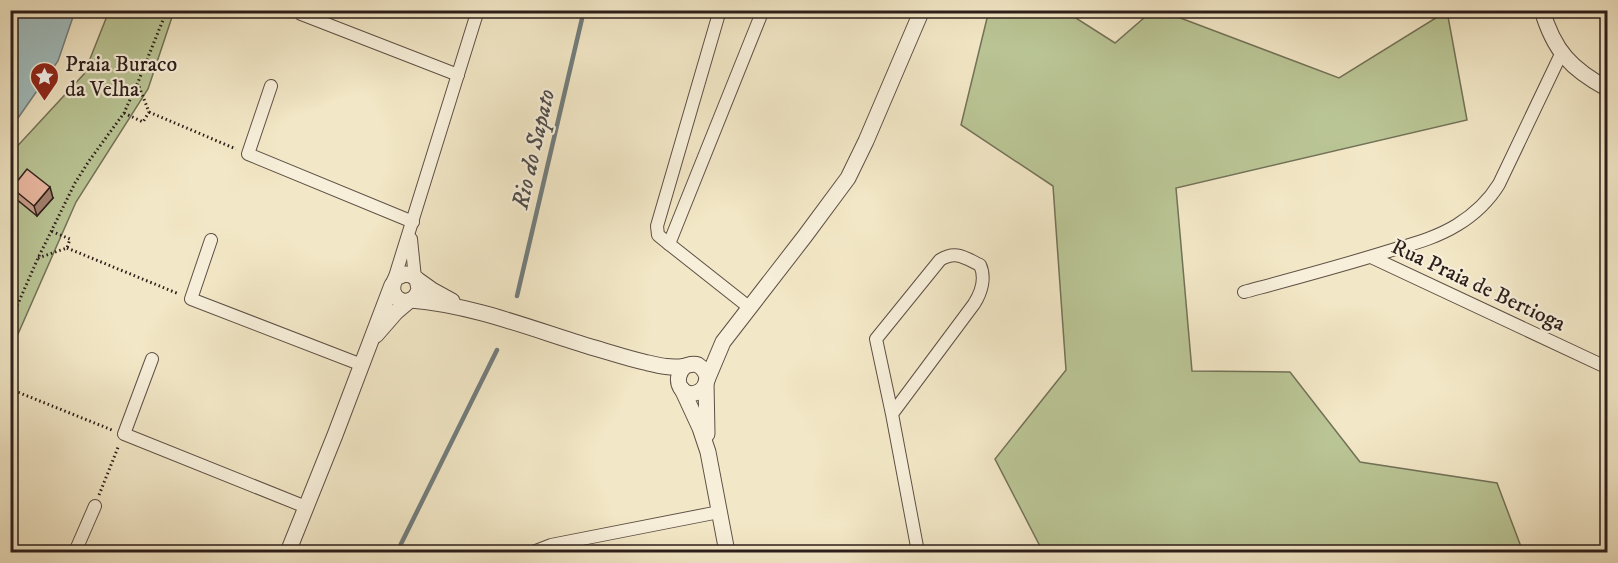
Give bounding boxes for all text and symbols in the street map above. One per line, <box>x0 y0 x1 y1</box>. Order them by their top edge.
place label: Praia Buraco da Velha <box>65 51 177 103</box>
place icon: Praia Buraco da Velha <box>28 60 60 102</box>
water label: Rio do Sapato <box>505 86 562 213</box>
street label: Rua Praia de Bertioga <box>1387 233 1570 338</box>

